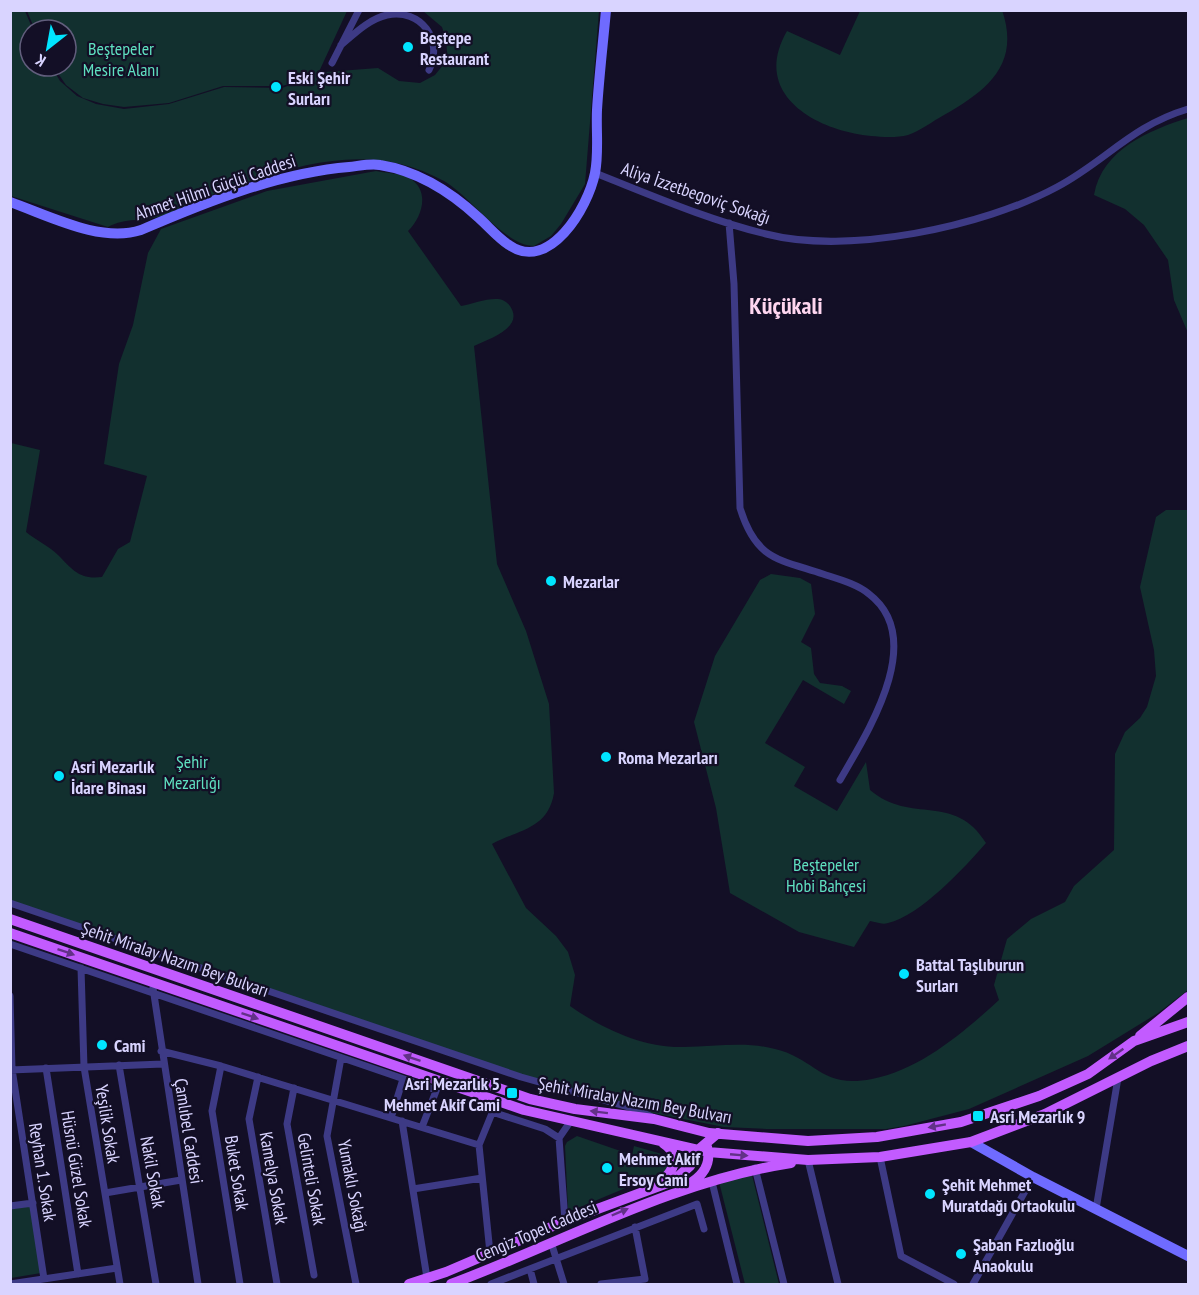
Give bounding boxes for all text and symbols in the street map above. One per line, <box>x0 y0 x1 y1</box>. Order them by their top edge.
north arrow <box>18 18 78 78</box>
place label: Beştepe Restaurant <box>420 26 490 70</box>
park label: Beştepeler Mesire Alanı <box>83 37 159 81</box>
marker: Beştepe Restaurant <box>401 40 415 54</box>
text: K <box>31 50 49 72</box>
place label: Eski Şehir Surları <box>288 66 351 110</box>
marker: Eski Şehir Surları <box>269 80 283 94</box>
street label: Ahmet Hilmi Güçlü Caddesi <box>132 149 298 225</box>
street label: Aliya İzzetbegoviç Sokağı <box>618 157 774 229</box>
district label: Küçükali <box>749 290 823 321</box>
place label: Mezarlar <box>563 570 620 593</box>
marker: Mezarlar <box>544 574 558 588</box>
place label: Roma Mezarları <box>618 746 718 769</box>
park label: Şehir Mezarlığı <box>163 750 221 794</box>
marker: Roma Mezarları <box>599 750 613 764</box>
place label: Asri Mezarlık İdare Binası <box>70 755 155 799</box>
marker: Asri Mezarlık İdare Binası <box>52 769 66 783</box>
park label: Beştepeler Hobi Bahçesi <box>786 853 866 897</box>
street label: Şehit Miralay Nazım Bey Bulvarı <box>78 916 272 1002</box>
one-way arrow <box>57 948 75 958</box>
place label: Battal Taşlıburun Surları <box>916 953 1024 997</box>
marker: Battal Taşlıburun Surları <box>897 967 911 981</box>
one-way arrow <box>241 1012 259 1021</box>
place label: Cami <box>114 1034 146 1057</box>
marker: Cami <box>95 1038 109 1052</box>
one-way arrow <box>1109 1048 1125 1060</box>
one-way arrow <box>403 1053 421 1062</box>
place label: Asri Mezarlık 5 Mehmet Akif Cami <box>384 1072 500 1116</box>
street label: Şehit Miralay Nazım Bey Bulvarı <box>536 1072 734 1128</box>
street label: Çamlıbel Caddesi <box>169 1077 209 1185</box>
street label: Yeşilik Sokak <box>90 1083 126 1165</box>
marker: Asri Mezarlık 5 Mehmet Akif Cami <box>505 1086 519 1100</box>
place label: Asri Mezarlık 9 <box>989 1105 1085 1128</box>
one-way arrow <box>589 1107 608 1117</box>
street label: Hüsnü Güzel Sokak <box>56 1109 98 1229</box>
marker: Asri Mezarlık 9 <box>971 1109 985 1123</box>
street label: Reyhan 1. Sokak <box>24 1121 62 1223</box>
one-way arrow <box>927 1122 946 1131</box>
street label: Kamelya Sokak <box>255 1130 293 1226</box>
street label: Gelinteli Sokak <box>293 1131 331 1227</box>
street label: Nakil Sokak <box>135 1134 171 1210</box>
street label: Buket Sokak <box>220 1134 254 1212</box>
street label: Yumaklı Sokağı <box>333 1138 373 1234</box>
place label: Mehmet Akif Ersoy Cami <box>619 1147 701 1191</box>
one-way arrow <box>730 1150 749 1159</box>
marker: Mehmet Akif Ersoy Cami <box>600 1161 614 1175</box>
place label: Şehit Mehmet Muratdağı Ortaokulu <box>942 1173 1075 1217</box>
marker: Şehit Mehmet Muratdağı Ortaokulu <box>923 1187 937 1201</box>
street label: Cengiz Topel Caddesi <box>472 1195 600 1267</box>
one-way arrow <box>612 1208 629 1217</box>
place label: Şaban Fazlıoğlu Anaokulu <box>972 1233 1074 1277</box>
marker: Şaban Fazlıoğlu Anaokulu <box>954 1247 968 1261</box>

